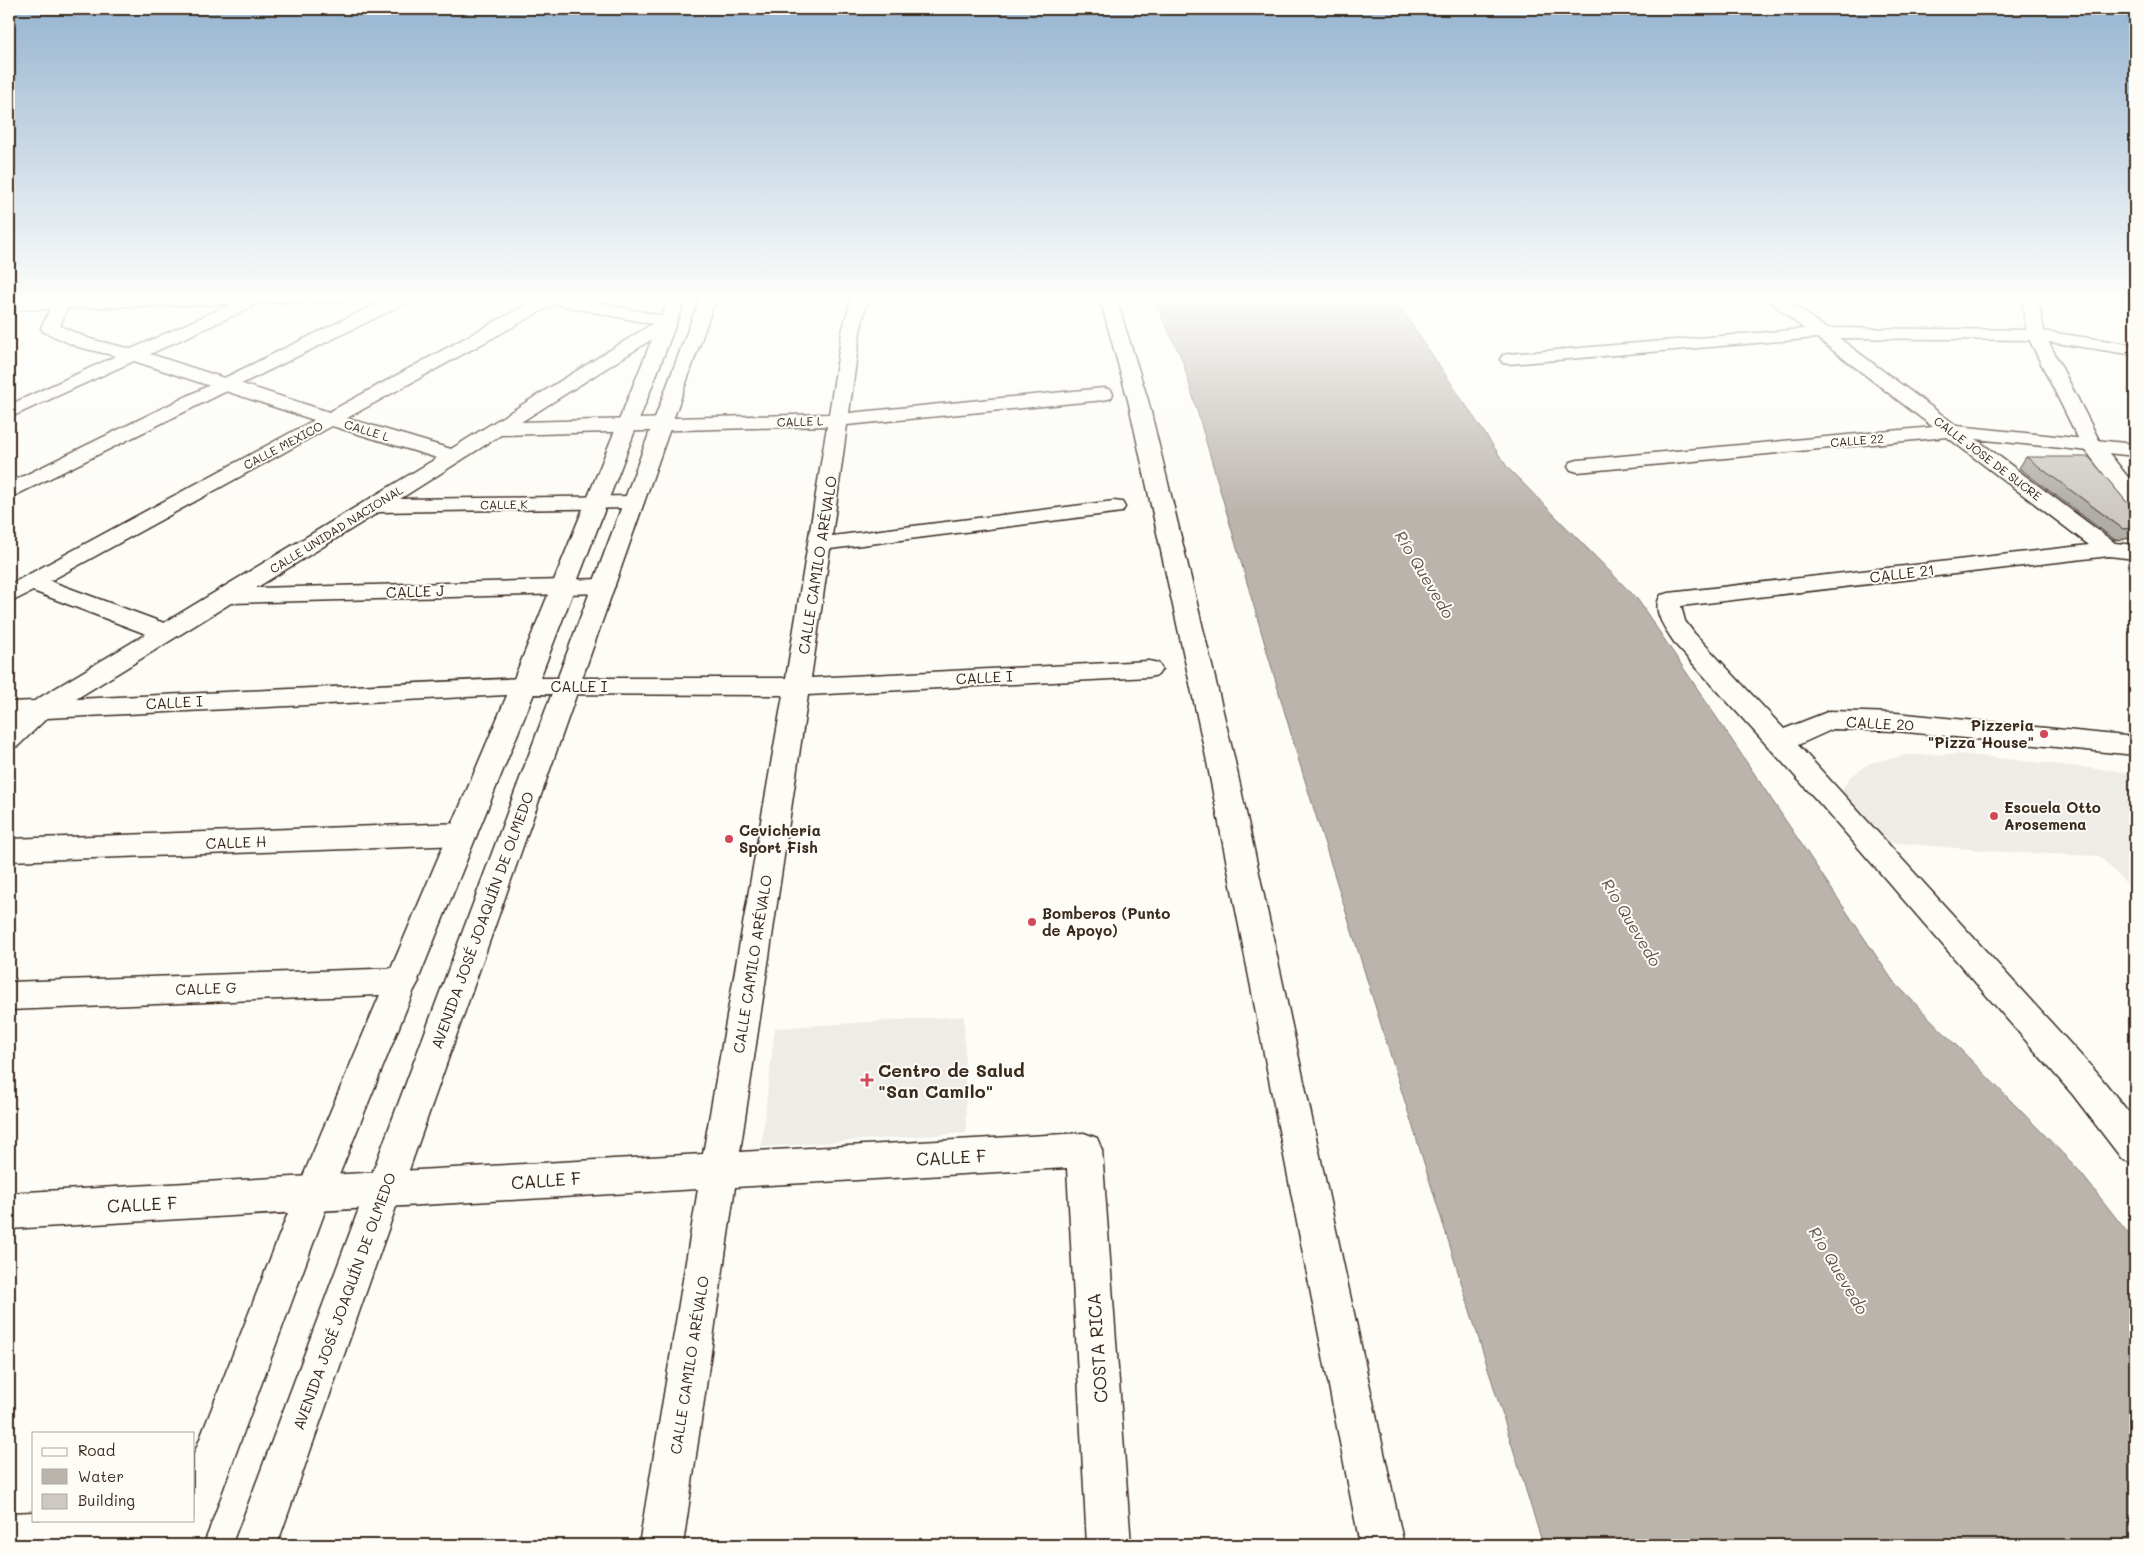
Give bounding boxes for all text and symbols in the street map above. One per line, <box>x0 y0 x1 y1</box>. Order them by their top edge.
street label: CALLE L <box>776 412 824 430</box>
street label: CALLE JOSE DE SUCRE <box>1931 412 2045 504</box>
street label: CALLE L <box>342 416 392 445</box>
street label: CALLE MEXICO <box>240 417 326 473</box>
street label: CALLE 22 <box>1830 430 1884 450</box>
street label: CALLE CAMILO ARÉVALO <box>793 474 841 656</box>
street label: CALLE UNIDAD NACIONAL <box>266 481 406 577</box>
street label: CALLE K <box>480 496 529 512</box>
water label: Río Quevedo <box>1390 526 1460 622</box>
street label: CALLE 21 <box>1868 559 1936 587</box>
street label: CALLE J <box>385 580 445 602</box>
street label: CALLE I <box>955 666 1013 688</box>
street label: CALLE I <box>551 676 608 696</box>
street label: CALLE I <box>145 691 203 713</box>
street label: CALLE 20 <box>1846 711 1914 735</box>
place label: Pizzeria "Pizza House" <box>1928 715 2034 752</box>
marker: Pizzeria "Pizza House" <box>2038 728 2050 740</box>
street label: AVENIDA JOSÉ JOAQUÍN DE OLMEDO <box>426 789 538 1051</box>
place label: Escuela Otto Arosemena <box>2004 797 2101 834</box>
marker: Escuela Otto Arosemena <box>1988 810 2000 822</box>
place label: Cevicheria Sport Fish <box>739 820 821 857</box>
street label: CALLE H <box>205 831 267 853</box>
marker: Cevicheria Sport Fish <box>723 833 735 845</box>
street label: CALLE CAMILO ARÉVALO <box>728 873 776 1055</box>
water label: Río Quevedo <box>1597 874 1667 970</box>
place label: Bomberos (Punto de Apoyo) <box>1042 903 1170 940</box>
marker: Bomberos (Punto de Apoyo) <box>1026 916 1038 928</box>
street label: CALLE G <box>175 977 237 999</box>
place label: Centro de Salud "San Camilo" <box>878 1058 1025 1103</box>
marker: Centro de Salud "San Camilo" <box>860 1073 874 1087</box>
street label: CALLE F <box>915 1143 987 1171</box>
street label: CALLE F <box>510 1166 582 1194</box>
street label: AVENIDA JOSÉ JOAQUÍN DE OLMEDO <box>288 1170 400 1432</box>
street label: CALLE F <box>106 1190 178 1218</box>
water label: Río Quevedo <box>1804 1222 1874 1318</box>
street label: CALLE CAMILO ARÉVALO <box>665 1274 713 1456</box>
street label: COSTA RICA <box>1081 1292 1113 1404</box>
legend <box>32 1432 195 1522</box>
text: Road <box>78 1440 115 1460</box>
text: Water <box>78 1466 124 1486</box>
text: Building <box>78 1490 135 1510</box>

